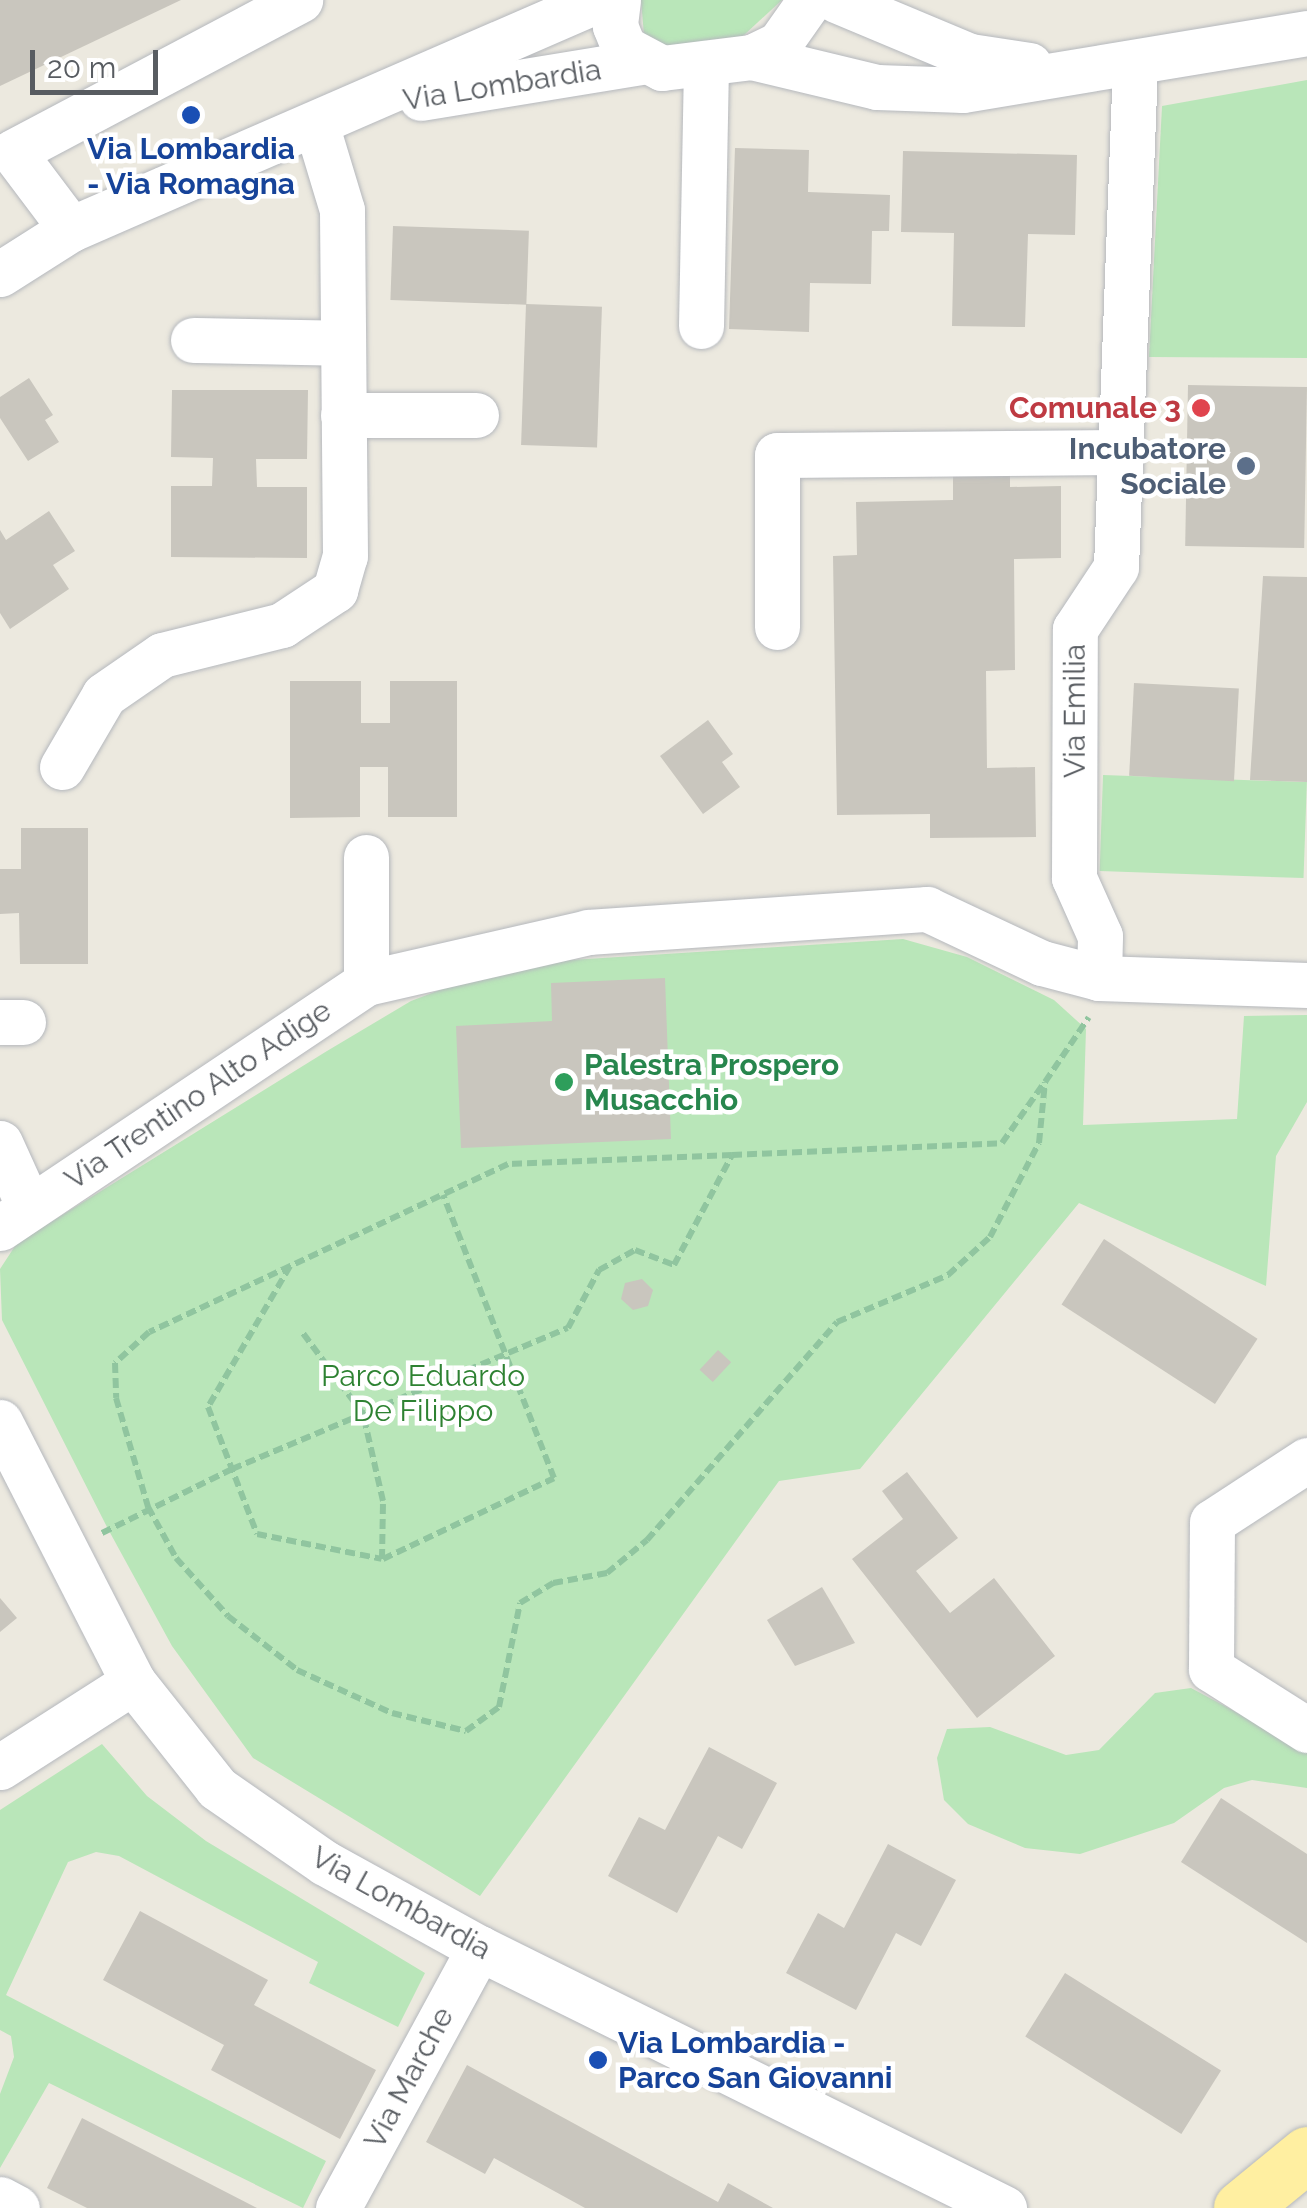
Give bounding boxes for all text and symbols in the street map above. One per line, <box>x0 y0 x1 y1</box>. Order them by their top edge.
scale bar <box>35 30 162 92</box>
text: 20 m <box>47 50 116 85</box>
street label: Via Lombardia <box>400 52 604 118</box>
marker: Via Lombardia - Via Romagna <box>180 104 202 126</box>
place label: Via Lombardia - Via Romagna <box>86 131 296 202</box>
place label: Comunale 3 <box>1009 390 1181 426</box>
marker: Comunale 3 <box>1190 397 1212 419</box>
place label: Incubatore Sociale <box>1069 431 1226 502</box>
marker: Incubatore Sociale <box>1235 455 1257 477</box>
street label: Via Emilia <box>1057 644 1093 778</box>
street label: Via Trentino Alto Adige <box>57 992 339 1198</box>
place label: Palestra Prospero Musacchio <box>584 1047 839 1118</box>
marker: Palestra Prospero Musacchio <box>553 1071 575 1093</box>
park label: Parco Eduardo De Filippo <box>321 1358 525 1428</box>
street label: Via Lombardia <box>305 1839 497 1967</box>
street label: Via Marche <box>357 2001 461 2155</box>
place label: Via Lombardia - Parco San Giovanni <box>618 2025 892 2096</box>
marker: Via Lombardia - Parco San Giovanni <box>587 2049 609 2071</box>

